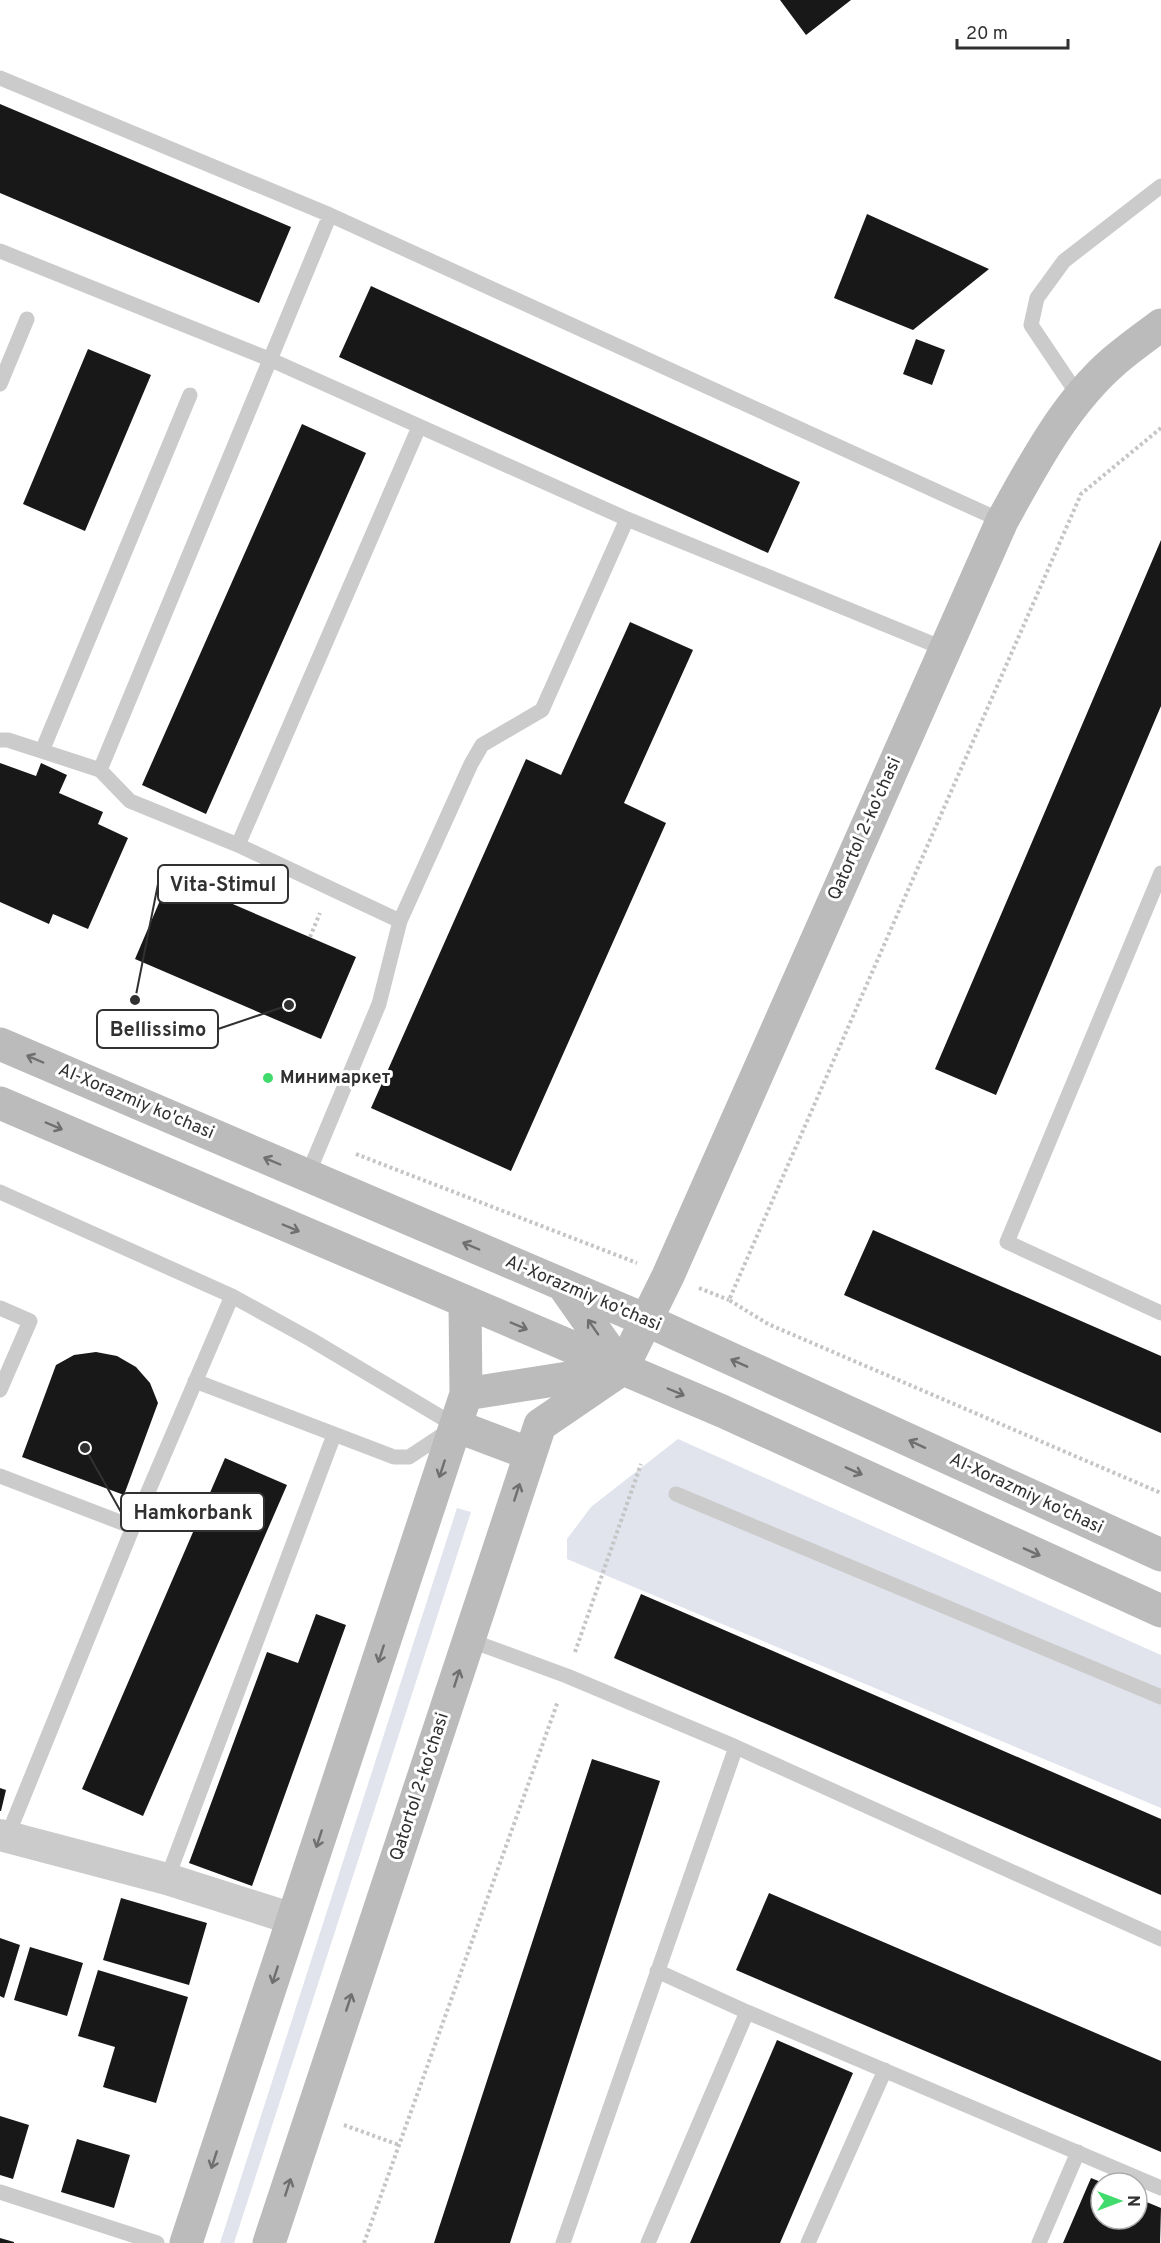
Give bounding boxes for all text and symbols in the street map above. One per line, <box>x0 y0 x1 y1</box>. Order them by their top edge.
scale bar <box>957 12 1068 50</box>
text: 20 m <box>966 23 1008 46</box>
street label: Qatortol 2-ko'chasi <box>823 754 907 904</box>
callout: Vita-Stimul <box>158 865 288 903</box>
text: Vita-Stimul <box>170 873 276 899</box>
callout: Bellissimo <box>97 1010 218 1048</box>
text: Bellissimo <box>110 1018 206 1044</box>
one-way arrow <box>26 1053 45 1064</box>
street label: Al-Xorazmiy ko'chasi <box>55 1059 217 1145</box>
place label: Минимаркет <box>280 1067 391 1090</box>
marker: Минимаркет <box>261 1071 275 1085</box>
one-way arrow <box>44 1121 62 1132</box>
one-way arrow <box>264 1154 282 1166</box>
one-way arrow <box>281 1223 299 1234</box>
one-way arrow <box>462 1239 480 1251</box>
street label: Al-Xorazmiy ko'chasi <box>502 1251 664 1337</box>
one-way arrow <box>587 1320 599 1336</box>
one-way arrow <box>510 1321 528 1332</box>
one-way arrow <box>731 1357 749 1368</box>
one-way arrow <box>666 1387 685 1398</box>
one-way arrow <box>908 1438 926 1449</box>
street label: Al-Xorazmiy ko'chasi <box>945 1448 1107 1540</box>
one-way arrow <box>435 1459 446 1478</box>
one-way arrow <box>845 1466 863 1478</box>
one-way arrow <box>513 1483 524 1502</box>
callout: Hamkorbank <box>121 1493 264 1531</box>
text: Hamkorbank <box>133 1501 253 1527</box>
one-way arrow <box>1022 1547 1040 1558</box>
one-way arrow <box>374 1644 385 1663</box>
one-way arrow <box>452 1669 463 1688</box>
street label: Qatortol 2-ko'chasi <box>385 1710 455 1864</box>
one-way arrow <box>313 1830 324 1848</box>
one-way arrow <box>269 1965 280 1984</box>
one-way arrow <box>344 1993 355 2012</box>
one-way arrow <box>207 2150 218 2169</box>
north arrow <box>1089 2171 1149 2231</box>
one-way arrow <box>283 2178 294 2197</box>
text: N <box>1122 2195 1142 2207</box>

